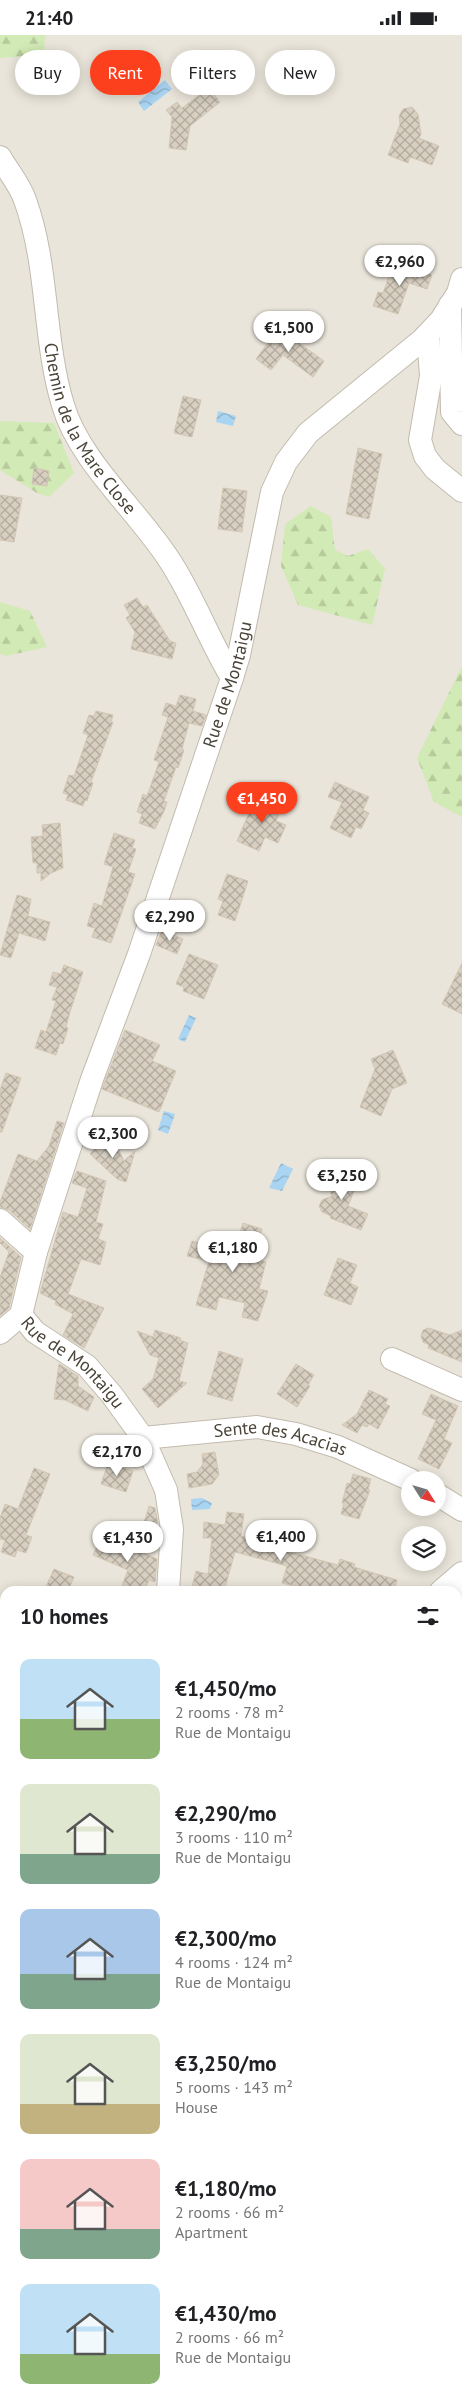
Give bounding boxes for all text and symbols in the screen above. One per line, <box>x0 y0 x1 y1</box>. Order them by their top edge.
text: 21:40 <box>25 6 73 30</box>
chip: Buy <box>15 50 80 95</box>
chip: Rent <box>90 50 161 95</box>
chip: Filters <box>171 50 255 95</box>
chip: New <box>265 50 335 95</box>
pin: €2,960 <box>359 245 441 287</box>
text: €2,960 <box>375 251 425 271</box>
pin: €1,500 <box>248 311 330 353</box>
text: €1,500 <box>264 317 314 337</box>
street label: Chemin de la Mare Close <box>39 341 142 519</box>
street label: Rue de Montaigu <box>197 619 257 751</box>
pin: €1,450 <box>221 781 303 824</box>
text: €1,450 <box>237 788 287 808</box>
pin: €2,290 <box>129 899 211 942</box>
text: €2,290 <box>145 906 195 926</box>
pin: €2,300 <box>72 1117 154 1159</box>
text: €2,300 <box>88 1123 138 1143</box>
pin: €3,250 <box>301 1159 383 1201</box>
text: €3,250 <box>317 1165 367 1185</box>
pin: €1,180 <box>192 1231 274 1273</box>
text: €1,180 <box>208 1237 258 1257</box>
street label: Rue de Montaigu <box>16 1312 130 1413</box>
street label: Sente des Acacias <box>213 1415 351 1461</box>
pin: €2,170 <box>76 1435 158 1477</box>
text: €2,170 <box>92 1441 142 1461</box>
north arrow <box>401 1471 446 1516</box>
map controls <box>401 1471 446 1571</box>
pin: €1,400 <box>240 1519 322 1562</box>
pin: €1,430 <box>87 1521 169 1563</box>
text: €1,400 <box>256 1526 306 1546</box>
button: layers <box>401 1526 446 1571</box>
text: €1,430 <box>103 1527 153 1547</box>
icon: filters <box>414 1602 442 1630</box>
text: 10 homes <box>20 1603 108 1630</box>
text: €1,450/mo <box>175 1675 277 1702</box>
icon: home <box>60 1679 120 1739</box>
text: 2 rooms · 78 m² <box>175 1702 284 1722</box>
text: Rue de Montaigu <box>175 1722 291 1742</box>
text: €2,290/mo <box>175 1800 277 1827</box>
icon: home <box>60 1804 120 1864</box>
text: 3 rooms · 110 m² <box>175 1827 293 1847</box>
text: Rue de Montaigu <box>175 1847 291 1867</box>
text: €2,300/mo <box>175 1925 277 1952</box>
icon: home <box>60 1929 120 1989</box>
text: 4 rooms · 124 m² <box>175 1952 293 1972</box>
text: Rue de Montaigu <box>175 1972 291 1992</box>
text: €3,250/mo <box>175 2050 277 2077</box>
icon: home <box>60 2054 120 2114</box>
text: 5 rooms · 143 m² <box>175 2077 293 2097</box>
text: House <box>175 2097 218 2117</box>
text: €1,180/mo <box>175 2175 277 2202</box>
icon: home <box>60 2179 120 2239</box>
text: 2 rooms · 66 m² <box>175 2202 284 2222</box>
text: Apartment <box>175 2222 248 2242</box>
text: €1,430/mo <box>175 2300 277 2327</box>
icon: home <box>60 2304 120 2364</box>
text: 2 rooms · 66 m² <box>175 2327 284 2347</box>
text: Rue de Montaigu <box>175 2347 291 2367</box>

